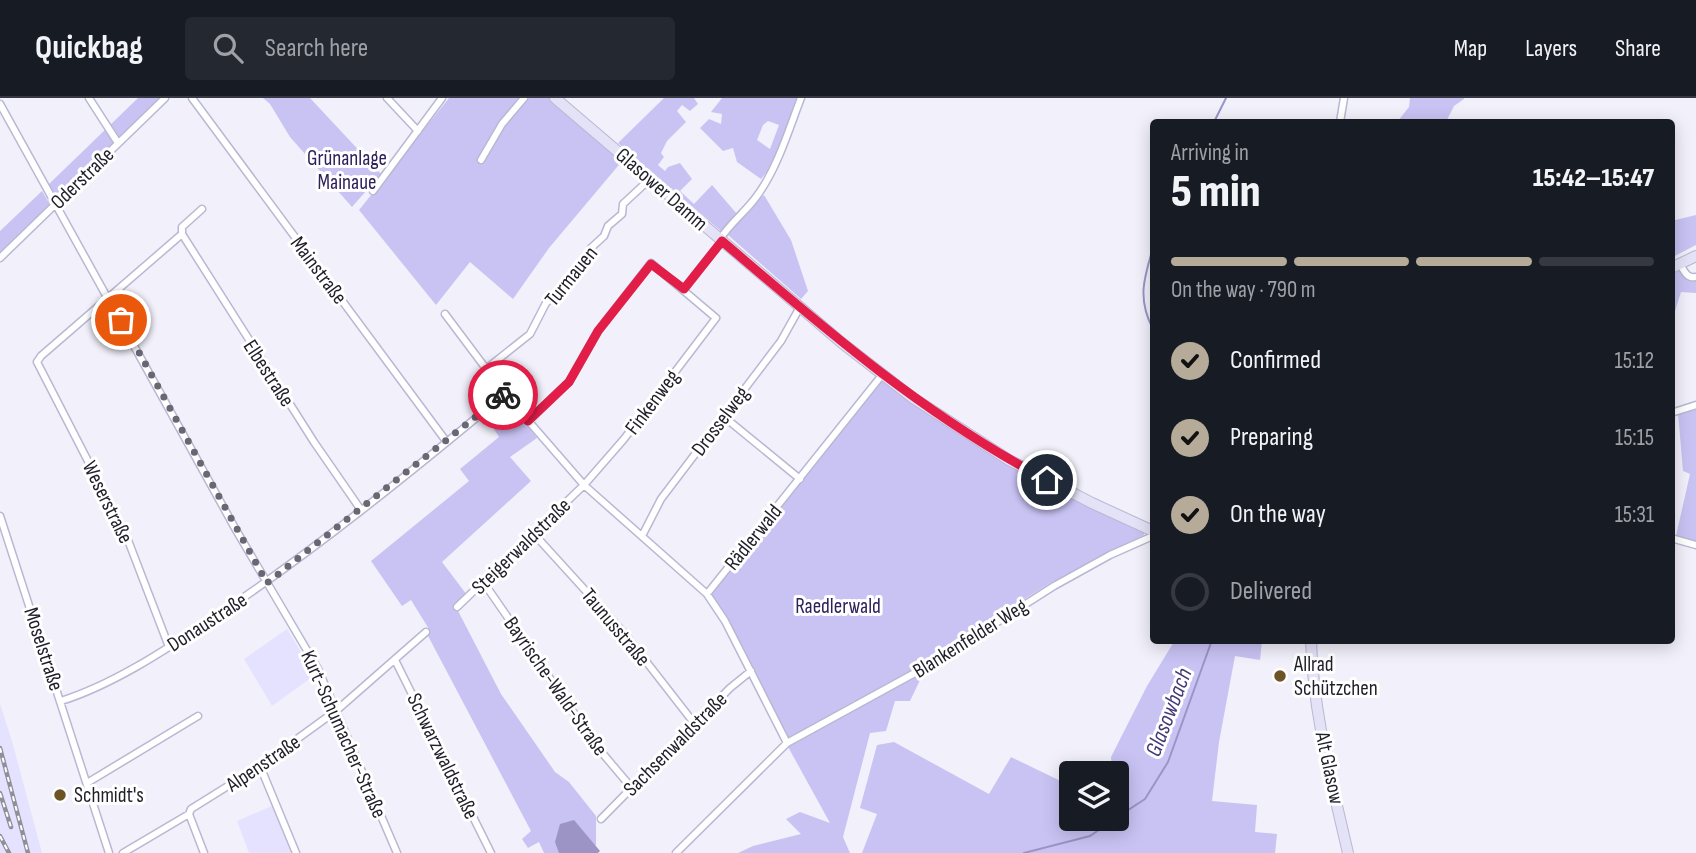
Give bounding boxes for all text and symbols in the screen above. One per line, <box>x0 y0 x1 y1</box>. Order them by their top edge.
search box <box>185 17 675 80</box>
text: Quickbag <box>35 28 143 68</box>
icon: search <box>209 29 247 67</box>
text: Search here <box>265 33 368 64</box>
text: Map <box>1454 34 1487 63</box>
text: Layers <box>1525 34 1577 63</box>
text: Share <box>1615 34 1661 63</box>
text: Arriving in <box>1171 139 1249 167</box>
street label: Oderstraße <box>46 142 119 215</box>
street label: Glasower Damm <box>611 143 713 236</box>
park label: Grünanlage Mainaue <box>307 146 387 195</box>
text: 15:42–15:47 <box>1533 163 1654 194</box>
text: 5 min <box>1171 165 1261 220</box>
street label: Mainstraße <box>285 231 352 309</box>
street label: Turmauen <box>540 241 603 311</box>
text: On the way · 790 m <box>1171 276 1316 304</box>
pin <box>91 290 151 350</box>
icon: bag <box>102 301 140 339</box>
street label: Elbestraße <box>238 335 299 411</box>
icon: check <box>1171 342 1209 380</box>
text: Confirmed <box>1230 345 1321 376</box>
text: 15:12 <box>1615 347 1654 375</box>
courier <box>468 360 538 430</box>
street label: Finkenweg <box>620 365 685 440</box>
icon: bike <box>484 376 522 414</box>
street label: Drosselweg <box>686 382 755 461</box>
icon: check <box>1171 419 1209 457</box>
text: Preparing <box>1230 422 1313 453</box>
text: 15:15 <box>1615 424 1654 452</box>
pin <box>1017 450 1077 510</box>
street label: Weserstraße <box>77 457 138 547</box>
icon: home <box>1028 461 1066 499</box>
street label: Steigerwaldstraße <box>467 493 576 600</box>
icon: check <box>1171 496 1209 534</box>
street label: Rädlerwald <box>719 499 787 575</box>
text: On the way <box>1230 499 1326 530</box>
text: 15:31 <box>1615 501 1654 529</box>
text: Delivered <box>1230 576 1312 607</box>
street label: Taunusstraße <box>576 583 655 671</box>
street label: Donaustraße <box>163 587 252 657</box>
street label: Blankenfelder Weg <box>908 593 1032 683</box>
park label: Raedlerwald <box>795 594 881 619</box>
street label: Moselstraße <box>18 604 69 694</box>
street label: Bayrische-Wald-Straße <box>498 612 613 761</box>
street label: Kurt-Schumacher-Straße <box>295 647 392 822</box>
place label: Allrad Schützchen <box>1293 652 1378 701</box>
water label: Glasowbach <box>1139 664 1199 760</box>
marker: Allrad Schützchen <box>1272 668 1288 684</box>
street label: Sachsenwaldstraße <box>618 687 733 802</box>
street label: Schwarzwaldstraße <box>401 689 484 823</box>
street label: Alpenstraße <box>221 729 305 798</box>
street label: Alt Glasow <box>1309 729 1349 807</box>
map controls <box>1059 761 1129 831</box>
button: layers <box>1059 761 1129 831</box>
place label: Schmidt's <box>74 783 144 808</box>
marker: Schmidt's <box>52 787 68 803</box>

